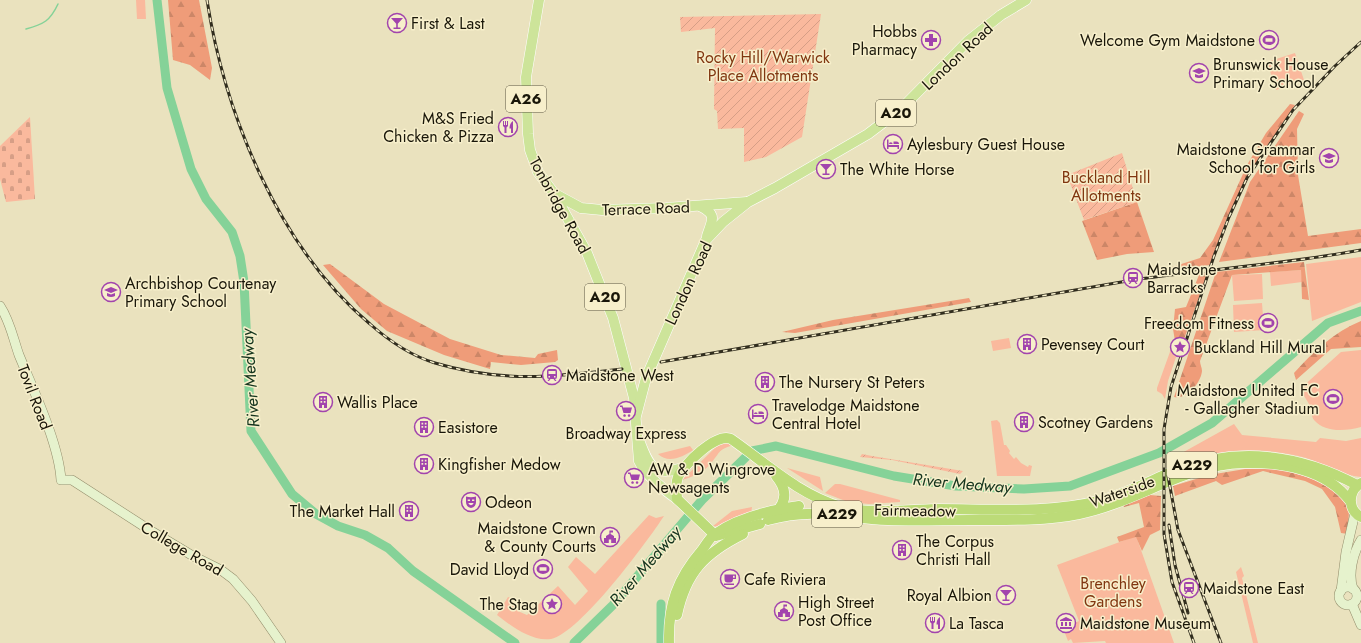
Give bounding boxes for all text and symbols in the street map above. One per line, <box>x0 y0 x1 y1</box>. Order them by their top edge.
bar icon: First & Last <box>386 12 408 34</box>
place label: First & Last <box>411 12 485 35</box>
street label: London Road <box>917 17 998 95</box>
place label: Hobbs Pharmacy <box>852 20 918 61</box>
pharmacy icon: Hobbs Pharmacy <box>920 29 942 51</box>
place label: Welcome Gym Maidstone <box>1080 29 1255 52</box>
sports icon: Welcome Gym Maidstone <box>1258 29 1280 51</box>
park label: Rocky Hill/Warwick Place Allotments <box>696 46 831 87</box>
place label: Brunswick House Primary School <box>1213 53 1328 94</box>
school or university icon: Brunswick House Primary School <box>1188 62 1210 84</box>
road number: A26 <box>506 86 546 112</box>
road number: A20 <box>876 100 916 126</box>
place label: M&S Fried Chicken & Pizza <box>383 107 494 148</box>
restaurant icon: M&S Fried Chicken & Pizza <box>497 116 519 138</box>
hotel icon: Aylesbury Guest House <box>882 133 904 155</box>
place label: Aylesbury Guest House <box>907 133 1065 156</box>
place label: Maidstone Grammar School for Girls <box>1177 138 1315 179</box>
school or university icon: Maidstone Grammar School for Girls <box>1318 147 1340 169</box>
street label: Tonbridge Road <box>523 153 596 258</box>
bar icon: The White Horse <box>815 158 837 180</box>
place label: The White Horse <box>840 158 955 181</box>
park label: Buckland Hill Allotments <box>1062 166 1150 207</box>
street label: Terrace Road <box>602 195 690 222</box>
street label: London Road <box>659 238 718 329</box>
place label: Maidstone Barracks <box>1147 258 1217 299</box>
station icon: Maidstone Barracks <box>1122 267 1144 289</box>
place label: Archbishop Courtenay Primary School <box>125 272 277 313</box>
school or university icon: Archbishop Courtenay Primary School <box>100 281 122 303</box>
road number: A20 <box>585 284 625 310</box>
place label: Freedom Fitness <box>1144 312 1254 335</box>
sports icon: Freedom Fitness <box>1257 312 1279 334</box>
water label: River Medway <box>234 326 265 428</box>
building icon: Pevensey Court <box>1016 333 1038 355</box>
place label: Pevensey Court <box>1041 333 1145 356</box>
place icon: Buckland Hill Mural <box>1169 336 1191 358</box>
place label: Buckland Hill Mural <box>1194 336 1326 359</box>
street label: Tovil Road <box>12 361 58 433</box>
station icon: Maidstone West <box>541 364 563 386</box>
place label: Maidstone West <box>566 364 674 387</box>
building icon: The Nursery St Peters <box>754 371 776 393</box>
place label: The Nursery St Peters <box>779 371 925 394</box>
place label: Maidstone United FC - Gallagher Stadium <box>1177 379 1319 420</box>
sports icon: Maidstone United FC - Gallagher Stadium <box>1322 388 1344 410</box>
building icon: Wallis Place <box>312 391 334 413</box>
place label: Wallis Place <box>337 391 418 414</box>
place label: Travelodge Maidstone Central Hotel <box>772 394 920 435</box>
supermarket icon: Broadway Express <box>615 400 637 422</box>
hotel icon: Travelodge Maidstone Central Hotel <box>747 403 769 425</box>
building icon: Scotney Gardens <box>1013 411 1035 433</box>
place label: Scotney Gardens <box>1038 411 1153 434</box>
building icon: Easistore <box>413 416 435 438</box>
place label: Easistore <box>438 416 498 439</box>
place label: Broadway Express <box>565 422 687 445</box>
road number: A229 <box>1167 452 1217 478</box>
building icon: Kingfisher Medow <box>413 453 435 475</box>
place label: Kingfisher Medow <box>438 453 561 476</box>
place label: AW & D Wingrove Newsagents <box>648 458 775 499</box>
supermarket icon: AW & D Wingrove Newsagents <box>623 467 645 489</box>
water label: River Medway <box>912 467 1014 499</box>
street label: Waterside <box>1087 470 1158 513</box>
theatre icon: Odeon <box>460 491 482 513</box>
place label: Odeon <box>485 491 532 514</box>
street label: Fairmeadow <box>874 498 956 523</box>
place label: The Market Hall <box>290 500 395 523</box>
building icon: The Market Hall <box>398 500 420 522</box>
road number: A229 <box>812 501 862 527</box>
street label: College Road <box>136 515 227 581</box>
place label: Maidstone Crown & County Courts <box>478 517 596 558</box>
water label: River Medway <box>604 520 688 611</box>
public building icon: Maidstone Crown & County Courts <box>599 526 621 548</box>
place label: The Corpus Christi Hall <box>916 530 994 571</box>
building icon: The Corpus Christi Hall <box>891 539 913 561</box>
place label: David Lloyd <box>450 558 529 581</box>
sports icon: David Lloyd <box>532 558 554 580</box>
cafe icon: Cafe Riviera <box>719 568 741 590</box>
place label: Cafe Riviera <box>744 568 826 591</box>
park label: Brenchley Gardens <box>1080 572 1147 613</box>
station icon: Maidstone East <box>1178 577 1200 599</box>
place label: Maidstone East <box>1203 577 1304 600</box>
place label: Royal Albion <box>907 584 992 607</box>
bar icon: Royal Albion <box>995 584 1017 606</box>
place label: High Street Post Office <box>798 591 874 632</box>
place label: The Stag <box>480 593 538 616</box>
place icon: The Stag <box>541 593 563 615</box>
public building icon: High Street Post Office <box>773 600 795 622</box>
restaurant icon: La Tasca <box>924 612 946 634</box>
place label: La Tasca <box>949 612 1004 635</box>
museum icon: Maidstone Museum <box>1055 612 1077 634</box>
place label: Maidstone Museum <box>1080 612 1211 635</box>

